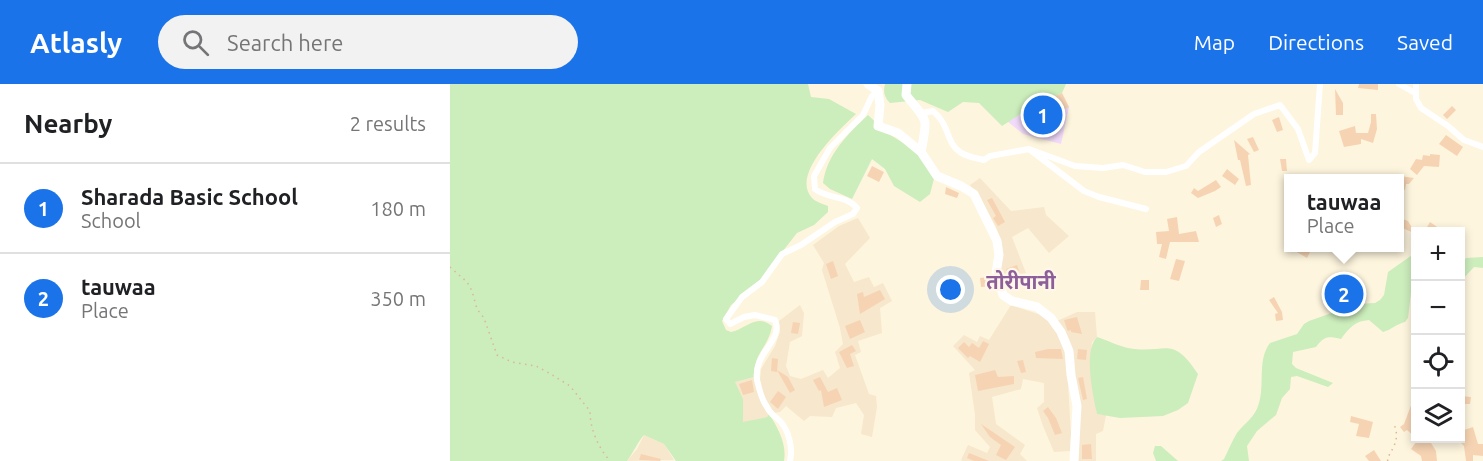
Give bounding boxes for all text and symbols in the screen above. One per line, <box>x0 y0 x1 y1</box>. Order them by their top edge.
search box <box>158 15 578 69</box>
icon: search <box>179 26 212 59</box>
text: Atlasly <box>30 27 122 58</box>
text: Search here <box>227 30 343 55</box>
text: Map <box>1194 30 1235 54</box>
text: Directions <box>1268 30 1364 54</box>
text: Saved <box>1397 30 1453 54</box>
pin: 1 <box>1024 93 1062 138</box>
text: Nearby <box>24 109 112 138</box>
text: 2 results <box>350 112 426 135</box>
popup <box>1284 174 1404 252</box>
text: Sharada Basic School <box>81 184 298 209</box>
text: tauwaa <box>1307 189 1381 214</box>
text: 1 <box>38 197 49 220</box>
text: 180 m <box>370 197 426 220</box>
text: School <box>81 209 141 232</box>
text: Place <box>1307 214 1354 237</box>
map controls <box>1411 227 1465 443</box>
button: + <box>1411 227 1465 281</box>
district label: तोरीपानी <box>986 270 1057 293</box>
pin: 2 <box>1324 272 1364 316</box>
text: tauwaa <box>81 274 156 299</box>
your location <box>936 275 965 304</box>
button: − <box>1411 281 1465 335</box>
text: 2 <box>38 287 49 310</box>
text: 350 m <box>370 287 426 310</box>
text: Place <box>81 299 129 322</box>
button: locate <box>1411 335 1465 389</box>
button: layers <box>1411 389 1465 443</box>

